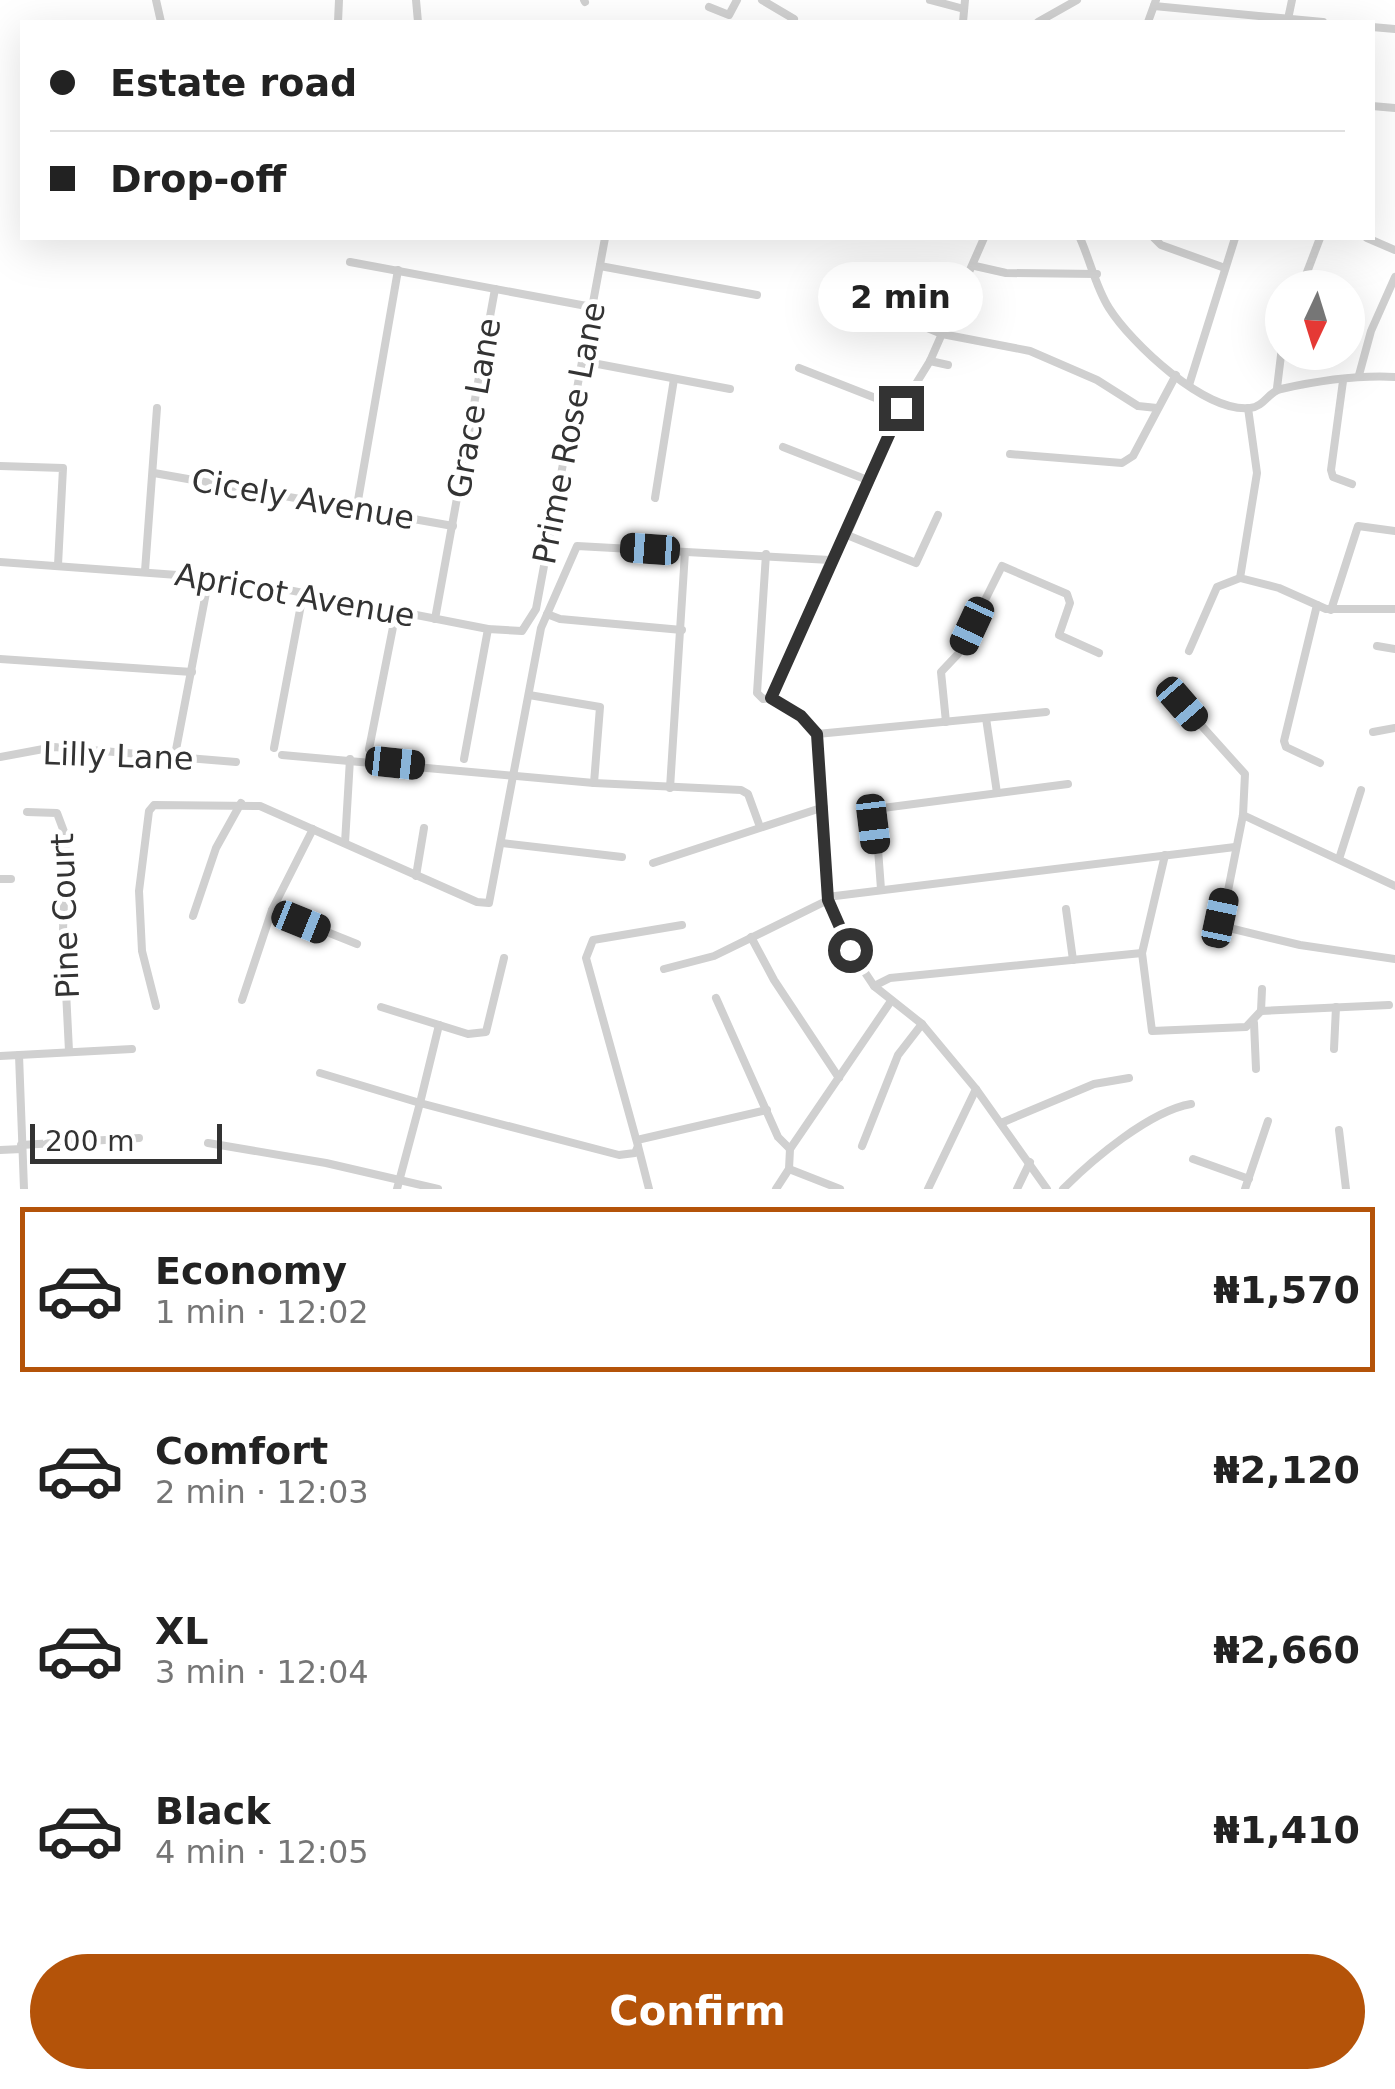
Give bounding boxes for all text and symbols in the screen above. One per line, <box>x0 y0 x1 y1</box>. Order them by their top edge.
text: Estate road <box>110 61 357 105</box>
text: Drop-off <box>110 157 286 201</box>
callout: 2 min <box>818 263 984 333</box>
north arrow <box>1265 270 1365 370</box>
map controls <box>1265 270 1365 370</box>
text: 2 min <box>850 278 951 316</box>
street label: Prime Rose Lane <box>525 299 613 567</box>
street label: Grace Lane <box>439 315 509 501</box>
route end <box>879 386 924 431</box>
street label: Cicely Avenue <box>189 461 417 537</box>
car <box>619 532 681 566</box>
street label: Apricot Avenue <box>172 555 418 635</box>
car <box>946 592 998 660</box>
car <box>1151 672 1213 736</box>
street label: Lilly Lane <box>42 734 194 778</box>
car <box>364 745 426 781</box>
car <box>854 792 892 856</box>
street label: Pine Court <box>43 833 87 999</box>
car <box>1199 886 1241 950</box>
car <box>268 897 334 947</box>
route start <box>828 928 873 973</box>
scale bar <box>30 1119 222 1164</box>
text: 200 m <box>45 1125 135 1158</box>
icon: car <box>35 1245 125 1335</box>
text: Economy <box>155 1249 347 1293</box>
text: ₦1,570 <box>1213 1268 1360 1312</box>
text: 1 min · 12:02 <box>155 1293 369 1331</box>
icon: car <box>35 1425 125 1515</box>
text: Comfort <box>155 1429 328 1473</box>
text: ₦2,120 <box>1213 1448 1360 1492</box>
text: 2 min · 12:03 <box>155 1473 369 1511</box>
icon: car <box>35 1605 125 1695</box>
text: XL <box>155 1609 209 1653</box>
text: ₦2,660 <box>1213 1628 1360 1672</box>
text: 3 min · 12:04 <box>155 1653 369 1691</box>
icon: car <box>35 1785 125 1875</box>
text: Black <box>155 1789 270 1833</box>
text: ₦1,410 <box>1213 1808 1360 1852</box>
text: 4 min · 12:05 <box>155 1833 369 1871</box>
button: Confirm <box>30 1954 1365 2069</box>

